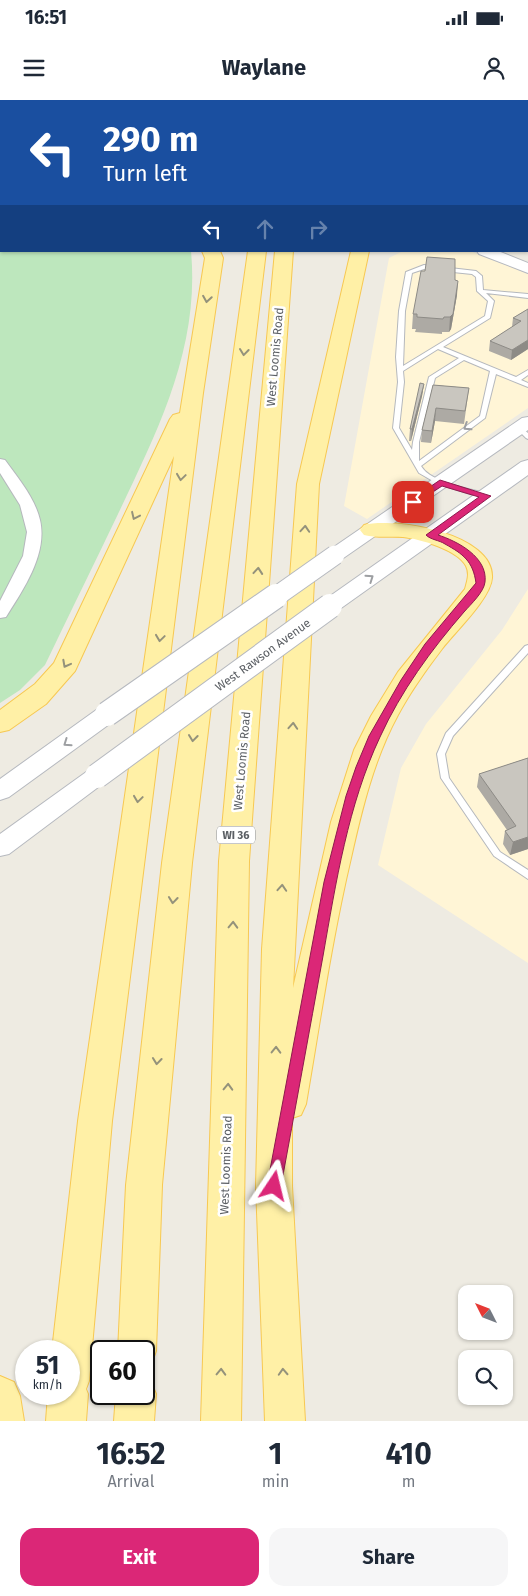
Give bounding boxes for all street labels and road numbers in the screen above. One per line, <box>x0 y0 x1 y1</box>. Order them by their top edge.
street label: West Loomis Road <box>264 307 286 407</box>
street label: West Rawson Avenue <box>213 616 313 694</box>
street label: West Loomis Road <box>231 711 253 811</box>
road number: WI 36 <box>217 826 255 844</box>
street label: West Loomis Road <box>217 1115 235 1215</box>

